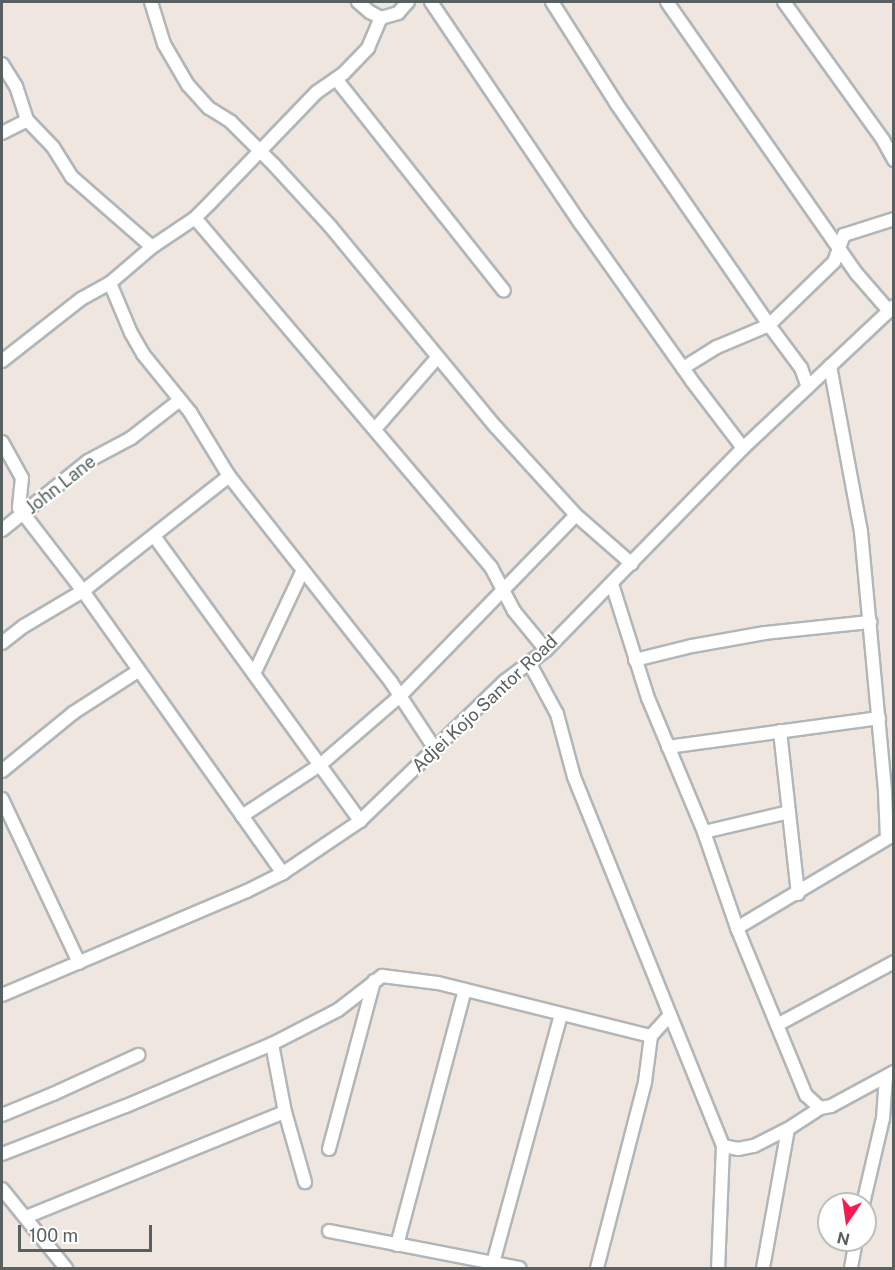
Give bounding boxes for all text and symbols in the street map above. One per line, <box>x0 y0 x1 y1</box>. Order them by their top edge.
street label: John Lane <box>22 451 100 519</box>
street label: Adjei Kojo Santor Road <box>408 631 562 777</box>
north arrow <box>817 1192 877 1252</box>
scale bar <box>21 1213 154 1251</box>
text: 100 m <box>29 1225 78 1246</box>
text: N <box>835 1227 852 1249</box>

